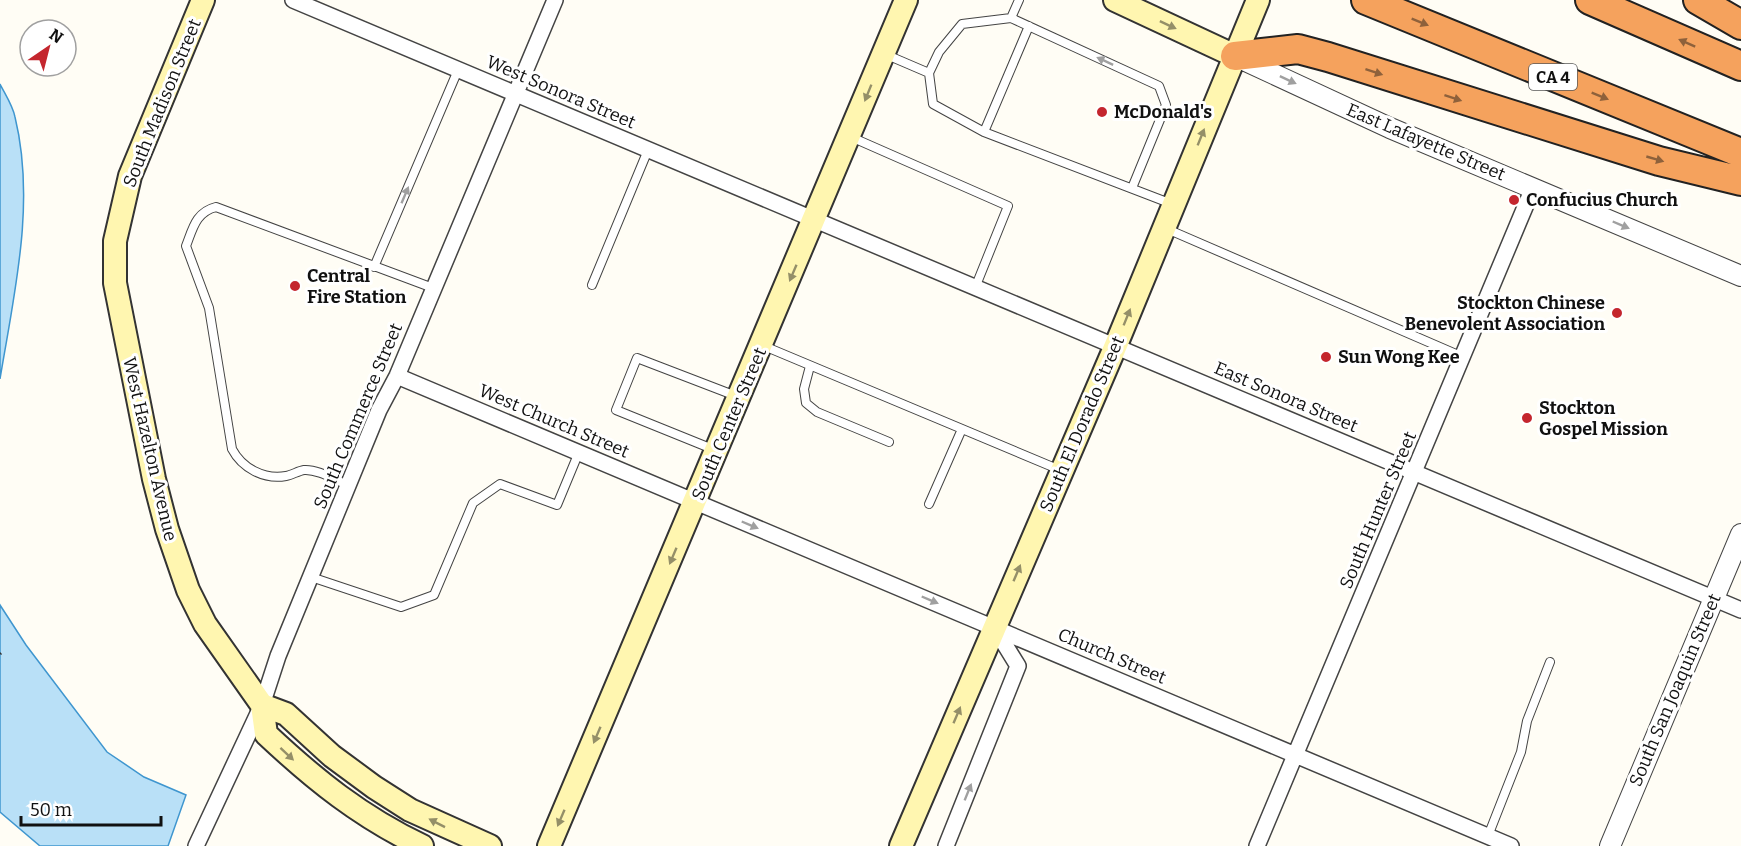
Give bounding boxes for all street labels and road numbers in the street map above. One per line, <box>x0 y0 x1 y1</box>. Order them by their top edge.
street label: South Madison Street <box>118 15 206 190</box>
street label: West Sonora Street <box>483 51 639 134</box>
road number: CA 4 <box>1529 64 1577 90</box>
street label: East Lafayette Street <box>1343 99 1509 186</box>
street label: South Commerce Street <box>309 319 407 512</box>
street label: South El Dorado Street <box>1035 332 1129 515</box>
street label: South Center Street <box>687 344 771 504</box>
street label: West Hazelton Avenue <box>118 355 182 543</box>
street label: East Sonora Street <box>1211 357 1361 437</box>
street label: West Church Street <box>476 379 633 463</box>
street label: South Hunter Street <box>1335 428 1421 592</box>
street label: South San Joaquin Street <box>1624 590 1726 790</box>
street label: Church Street <box>1055 623 1170 689</box>

